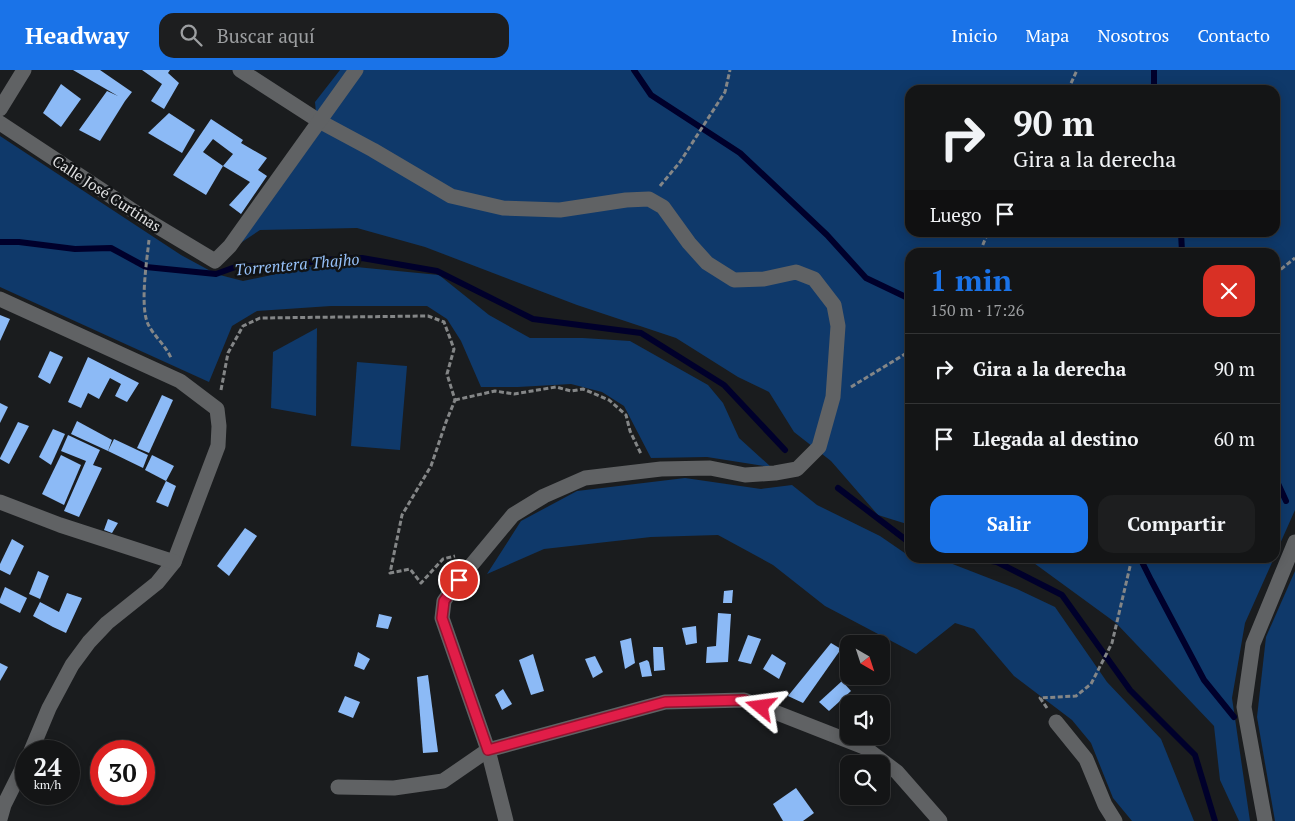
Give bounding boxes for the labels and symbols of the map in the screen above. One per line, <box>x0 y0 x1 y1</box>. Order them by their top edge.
street label: Calle José Curtinas <box>49 150 165 236</box>
water label: Torrentera Thajho <box>234 248 360 280</box>
pin <box>438 559 480 601</box>
north arrow <box>840 635 890 685</box>
position arrow <box>734 680 786 732</box>
speed limit sign: 30 <box>90 740 155 805</box>

